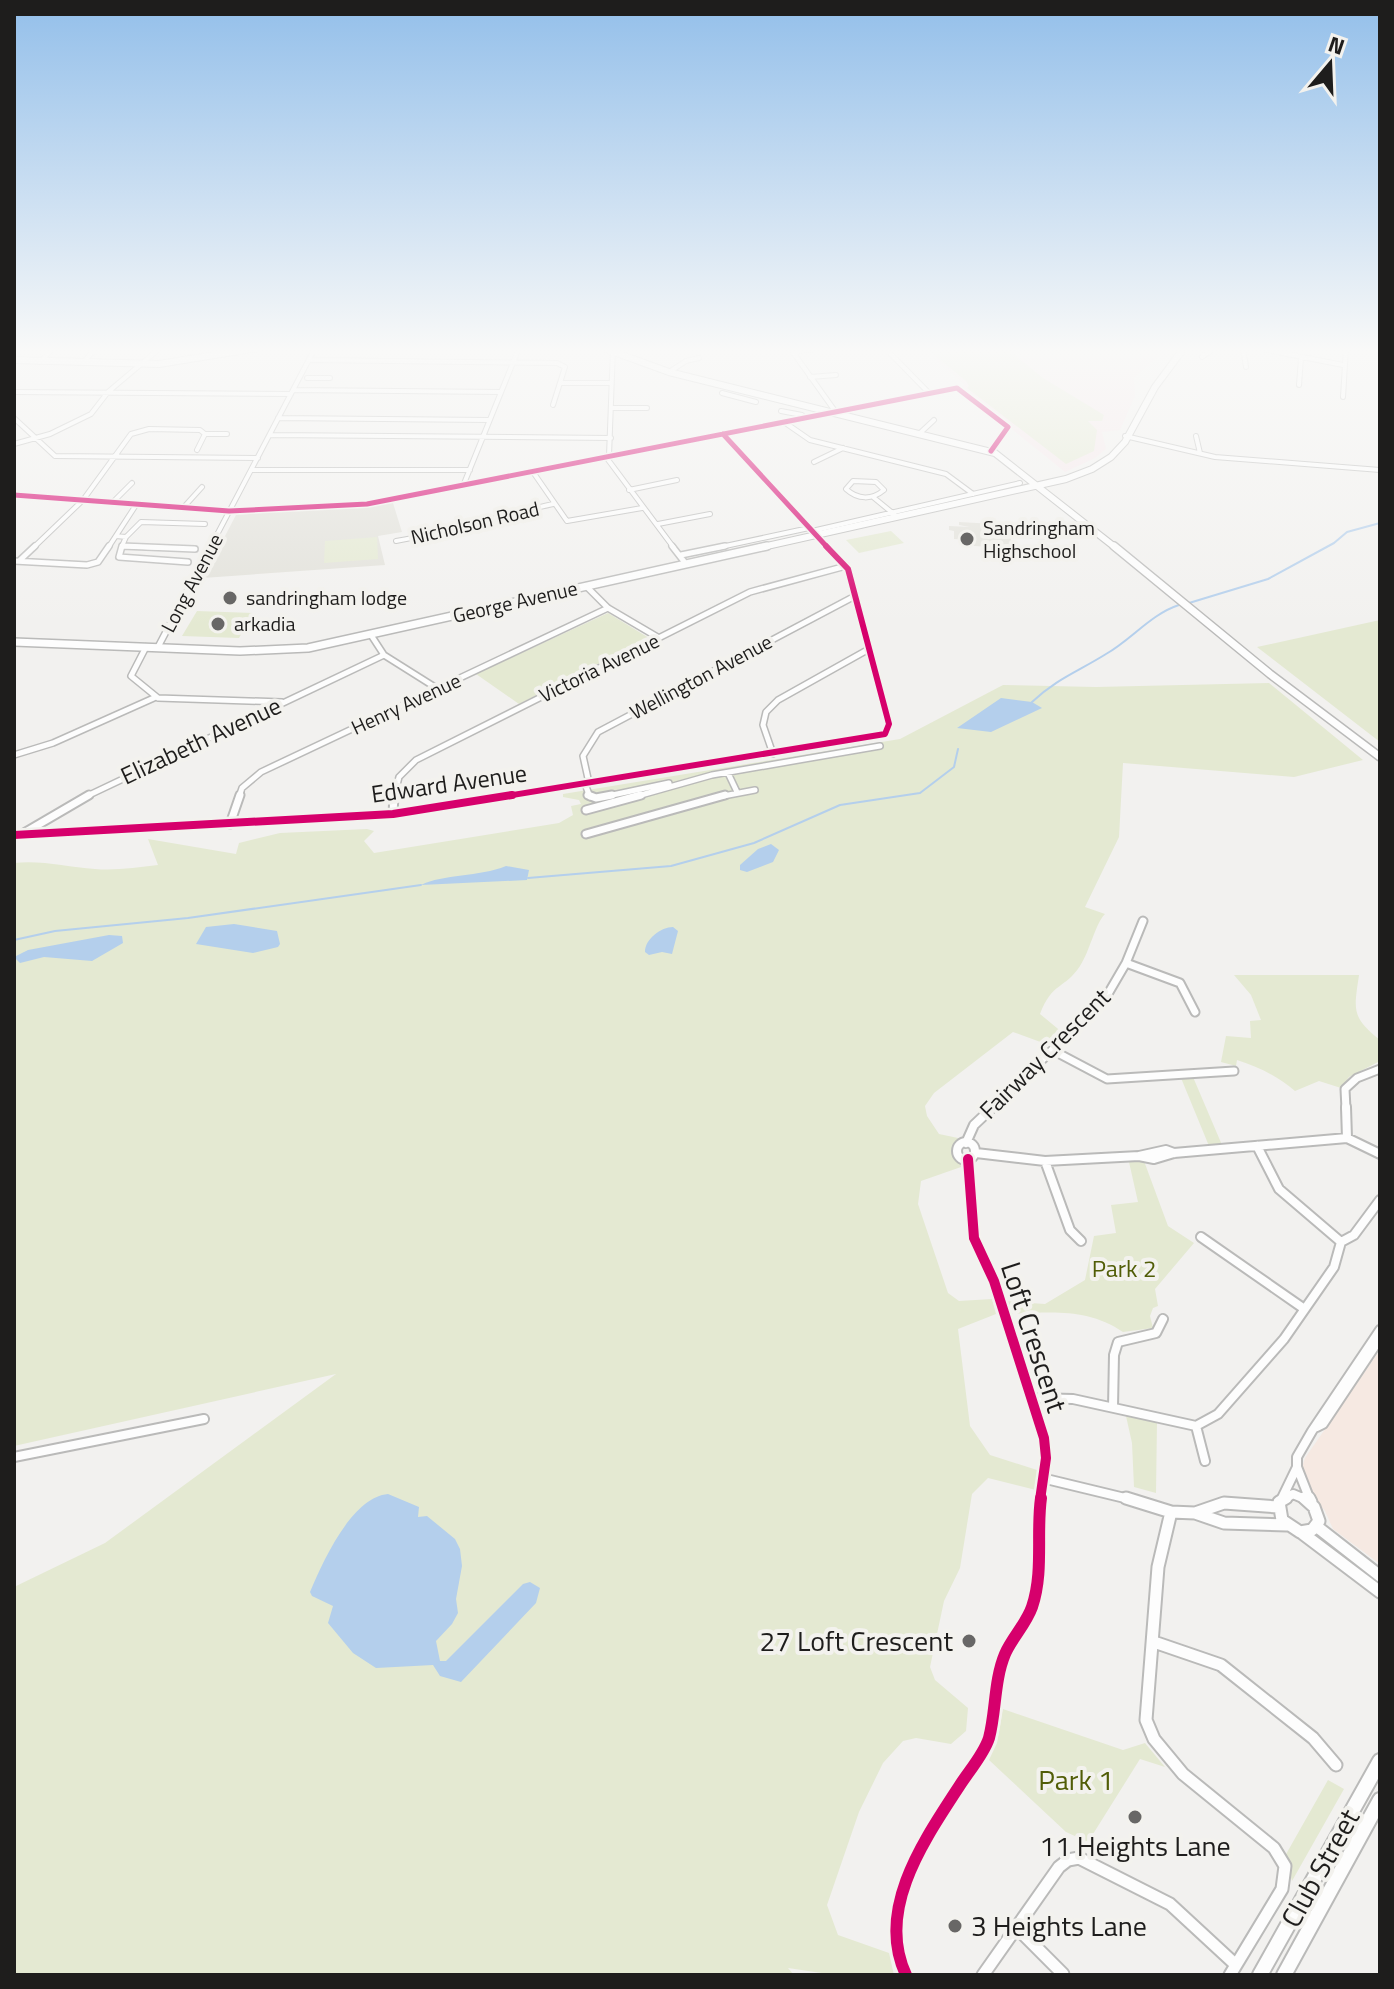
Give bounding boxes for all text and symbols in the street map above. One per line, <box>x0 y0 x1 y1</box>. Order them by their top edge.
north arrow <box>1290 24 1370 104</box>
text: N <box>1324 27 1349 64</box>
street label: Nicholson Road <box>408 493 542 552</box>
place label: Sandringham Highschool <box>983 512 1095 566</box>
street label: Long Avenue <box>153 528 231 638</box>
marker: Sandringham Highschool <box>958 530 976 548</box>
street label: George Avenue <box>449 572 580 631</box>
place label: sandringham lodge <box>246 582 407 613</box>
marker: sandringham lodge <box>221 589 239 607</box>
place label: arkadia <box>234 608 295 639</box>
marker: arkadia <box>209 615 227 633</box>
street label: Victoria Avenue <box>533 625 664 710</box>
street label: Wellington Avenue <box>624 626 778 727</box>
street label: Henry Avenue <box>346 665 466 742</box>
street label: Elizabeth Avenue <box>114 687 287 793</box>
street label: Edward Avenue <box>369 754 529 812</box>
street label: Fairway Crescent <box>971 979 1118 1127</box>
park label: Park 2 <box>1092 1250 1156 1286</box>
street label: Loft Crescent <box>990 1256 1079 1418</box>
place label: 27 Loft Crescent <box>760 1619 953 1662</box>
marker: 27 Loft Crescent <box>960 1632 978 1650</box>
park label: Park 1 <box>1038 1758 1114 1801</box>
street label: Club Street <box>1269 1800 1370 1935</box>
marker: 11 Heights Lane <box>1126 1808 1144 1826</box>
place label: 11 Heights Lane <box>1039 1824 1231 1867</box>
place label: 3 Heights Lane <box>971 1904 1147 1947</box>
marker: 3 Heights Lane <box>946 1917 964 1935</box>

